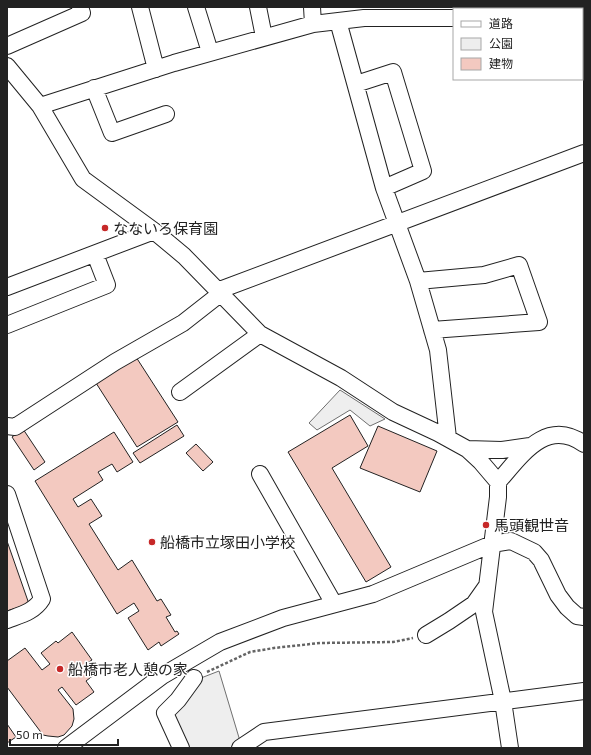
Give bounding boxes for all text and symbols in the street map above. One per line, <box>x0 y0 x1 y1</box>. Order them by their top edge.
legend <box>453 8 583 80</box>
text: 道路 <box>489 16 513 30</box>
text: 公園 <box>489 36 513 50</box>
text: 建物 <box>489 56 513 70</box>
place label: なないろ保育園 <box>113 219 218 237</box>
marker: なないろ保育園 <box>100 223 110 233</box>
place label: 馬頭観世音 <box>494 516 569 534</box>
marker: 馬頭観世音 <box>481 520 491 530</box>
place label: 船橋市立塚田小学校 <box>160 533 295 551</box>
marker: 船橋市立塚田小学校 <box>147 537 157 547</box>
place label: 船橋市老人憩の家 <box>68 660 188 678</box>
marker: 船橋市老人憩の家 <box>55 664 65 674</box>
scale bar <box>10 721 118 747</box>
text: 50 m <box>16 727 43 741</box>

